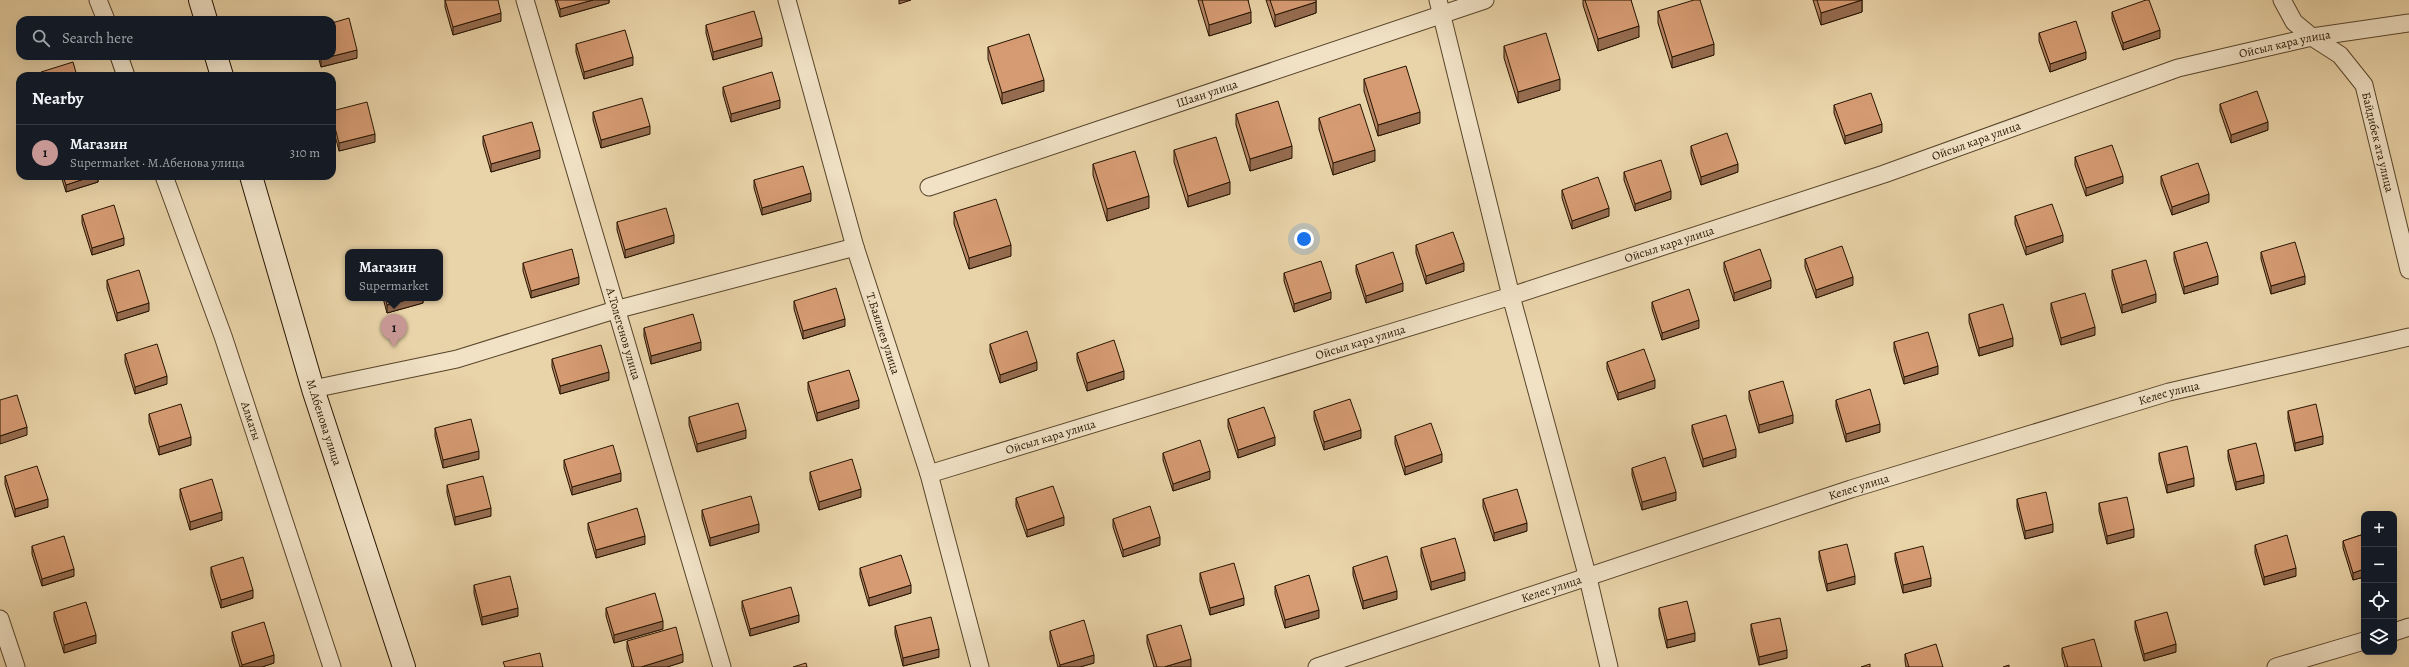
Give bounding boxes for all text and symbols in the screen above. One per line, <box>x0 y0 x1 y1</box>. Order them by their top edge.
search box <box>16 16 336 60</box>
street label: Ойсыл кара улица <box>2237 26 2332 62</box>
icon: search <box>30 27 52 49</box>
text: Search here <box>62 28 133 48</box>
street label: Шаян улица <box>1174 76 1240 111</box>
text: Nearby <box>32 87 83 110</box>
street label: Байдибек ата улица <box>2358 90 2398 194</box>
street label: Ойсыл кара улица <box>1929 117 2023 164</box>
text: Магазин <box>70 134 128 154</box>
text: 1 <box>43 144 47 161</box>
text: 310 m <box>290 144 320 161</box>
text: Supermarket · М.Абенова улица <box>70 154 245 171</box>
street label: Ойсыл кара улица <box>1622 222 1716 266</box>
your location <box>1294 229 1314 249</box>
popup <box>345 249 443 301</box>
text: Магазин <box>359 257 417 277</box>
text: Supermarket <box>359 277 429 294</box>
street label: А.Толегенов улица <box>602 285 645 382</box>
street label: Т.Баялиев улица <box>862 290 904 377</box>
pin: 1 <box>381 314 407 347</box>
street label: Ойсыл кара улица <box>1313 321 1408 363</box>
street label: М.Абенова улица <box>303 377 346 468</box>
street label: Келес улица <box>2136 377 2201 409</box>
street label: Алматы <box>237 399 265 442</box>
street label: Ойсыл кара улица <box>1003 415 1098 458</box>
street label: Келес улица <box>1827 470 1891 504</box>
map controls <box>2361 511 2397 655</box>
button: + <box>2361 511 2397 547</box>
button: − <box>2361 547 2397 583</box>
street label: Келес улица <box>1519 571 1584 606</box>
button: locate <box>2361 583 2397 619</box>
button: layers <box>2361 619 2397 655</box>

